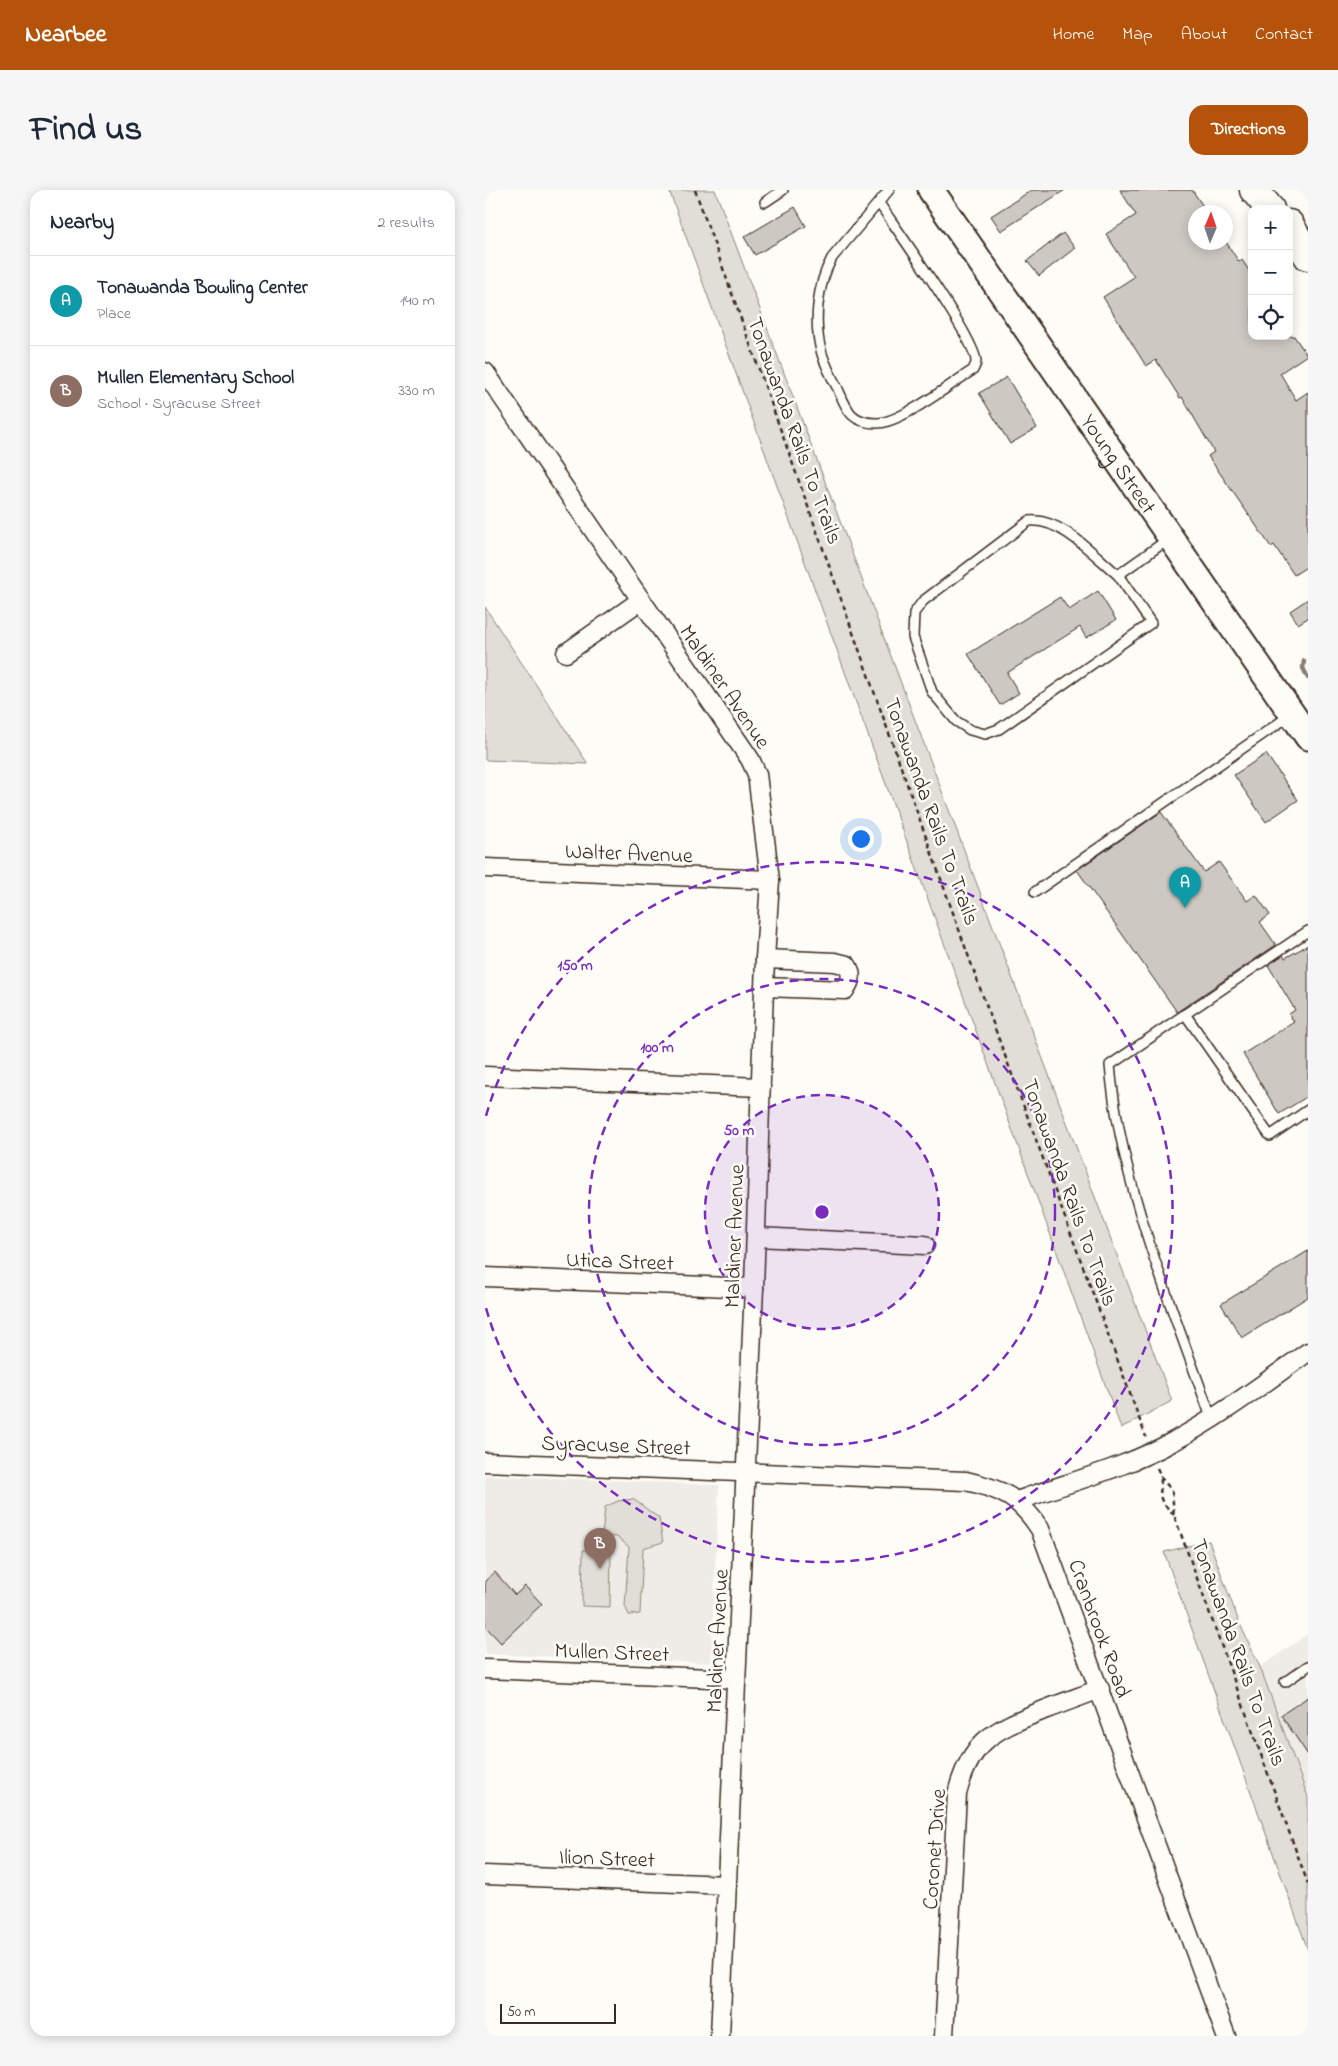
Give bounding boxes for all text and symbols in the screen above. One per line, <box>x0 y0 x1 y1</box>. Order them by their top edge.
text: Nearbee <box>25 18 107 53</box>
text: Home <box>1053 22 1094 48</box>
text: Map <box>1122 22 1153 48</box>
text: About <box>1181 22 1227 48</box>
text: Contact <box>1255 22 1313 48</box>
text: Find us <box>30 105 142 156</box>
button: Directions <box>1189 105 1308 155</box>
north arrow <box>1188 205 1233 250</box>
map controls <box>1248 205 1293 340</box>
button: + <box>1248 205 1293 250</box>
text: Nearby <box>50 208 114 238</box>
text: 2 results <box>377 211 435 235</box>
button: − <box>1248 250 1293 295</box>
text: Tonawanda Bowling Center <box>97 275 308 302</box>
text: A <box>61 289 71 313</box>
text: 140 m <box>400 289 435 313</box>
button: locate <box>1248 295 1293 340</box>
text: Place <box>97 302 131 326</box>
street label: Tonawanda Rails To Trails <box>737 313 849 549</box>
text: Mullen Elementary School <box>97 365 294 392</box>
text: B <box>61 379 71 403</box>
text: 330 m <box>398 379 435 403</box>
text: School · Syracuse Street <box>97 392 261 416</box>
street label: Young Street <box>1071 409 1163 522</box>
street label: Maldiner Avenue <box>670 619 777 756</box>
street label: Tonawanda Rails To Trails <box>874 694 986 930</box>
your location <box>848 826 874 852</box>
street label: Walter Avenue <box>564 837 694 873</box>
pin: A <box>1169 867 1201 908</box>
text: 150 m <box>557 955 593 977</box>
text: 100 m <box>640 1037 674 1059</box>
street label: Tonawanda Rails To Trails <box>1012 1075 1124 1311</box>
text: 50 m <box>724 1120 755 1142</box>
street label: Maldiner Avenue <box>717 1163 755 1309</box>
centre of rings <box>813 1203 831 1221</box>
street label: Utica Street <box>565 1245 675 1281</box>
street label: Syracuse Street <box>541 1428 692 1467</box>
pin: B <box>584 1528 616 1569</box>
street label: Tonawanda Rails To Trails <box>1181 1535 1293 1771</box>
street label: Cranbrook Road <box>1058 1555 1138 1703</box>
street label: Maldiner Avenue <box>699 1568 739 1714</box>
street label: Mullen Street <box>554 1636 670 1672</box>
street label: Coronet Drive <box>916 1787 956 1911</box>
street label: Ilion Street <box>558 1842 656 1878</box>
scale bar <box>500 2001 616 2024</box>
text: 50 m <box>507 2002 535 2023</box>

